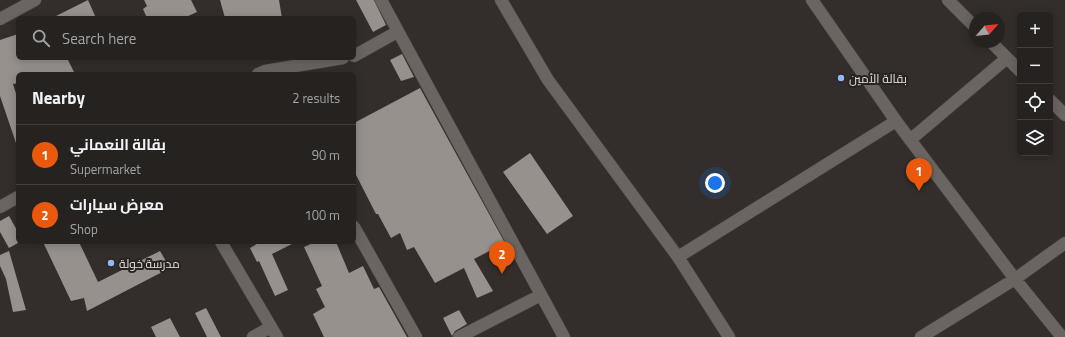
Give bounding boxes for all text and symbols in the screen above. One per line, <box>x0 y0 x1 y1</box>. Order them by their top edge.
north arrow <box>969 12 1005 48</box>
map controls <box>1017 12 1053 156</box>
button: + <box>1017 12 1053 48</box>
search box <box>16 16 356 60</box>
icon: search <box>30 27 52 49</box>
text: Search here <box>62 27 136 50</box>
button: − <box>1017 48 1053 84</box>
place label: بقالة الأمين <box>849 69 907 88</box>
marker: بقالة الأمين <box>836 73 846 83</box>
button: locate <box>1017 84 1053 120</box>
text: Nearby <box>32 85 85 111</box>
text: 2 results <box>292 88 340 108</box>
button: layers <box>1017 120 1053 156</box>
text: بقالة النعماني <box>70 133 166 156</box>
text: 1 <box>41 145 49 165</box>
text: 90 m <box>312 145 340 165</box>
pin: 1 <box>906 158 932 191</box>
text: Supermarket <box>70 159 141 179</box>
your location <box>705 173 725 193</box>
text: معرض سيارات <box>70 193 164 216</box>
text: 2 <box>41 205 49 225</box>
text: 100 m <box>304 205 340 225</box>
text: Shop <box>70 219 98 239</box>
pin: 2 <box>489 241 515 274</box>
place label: مدرسة خولة <box>119 254 180 273</box>
marker: مدرسة خولة <box>106 258 116 268</box>

